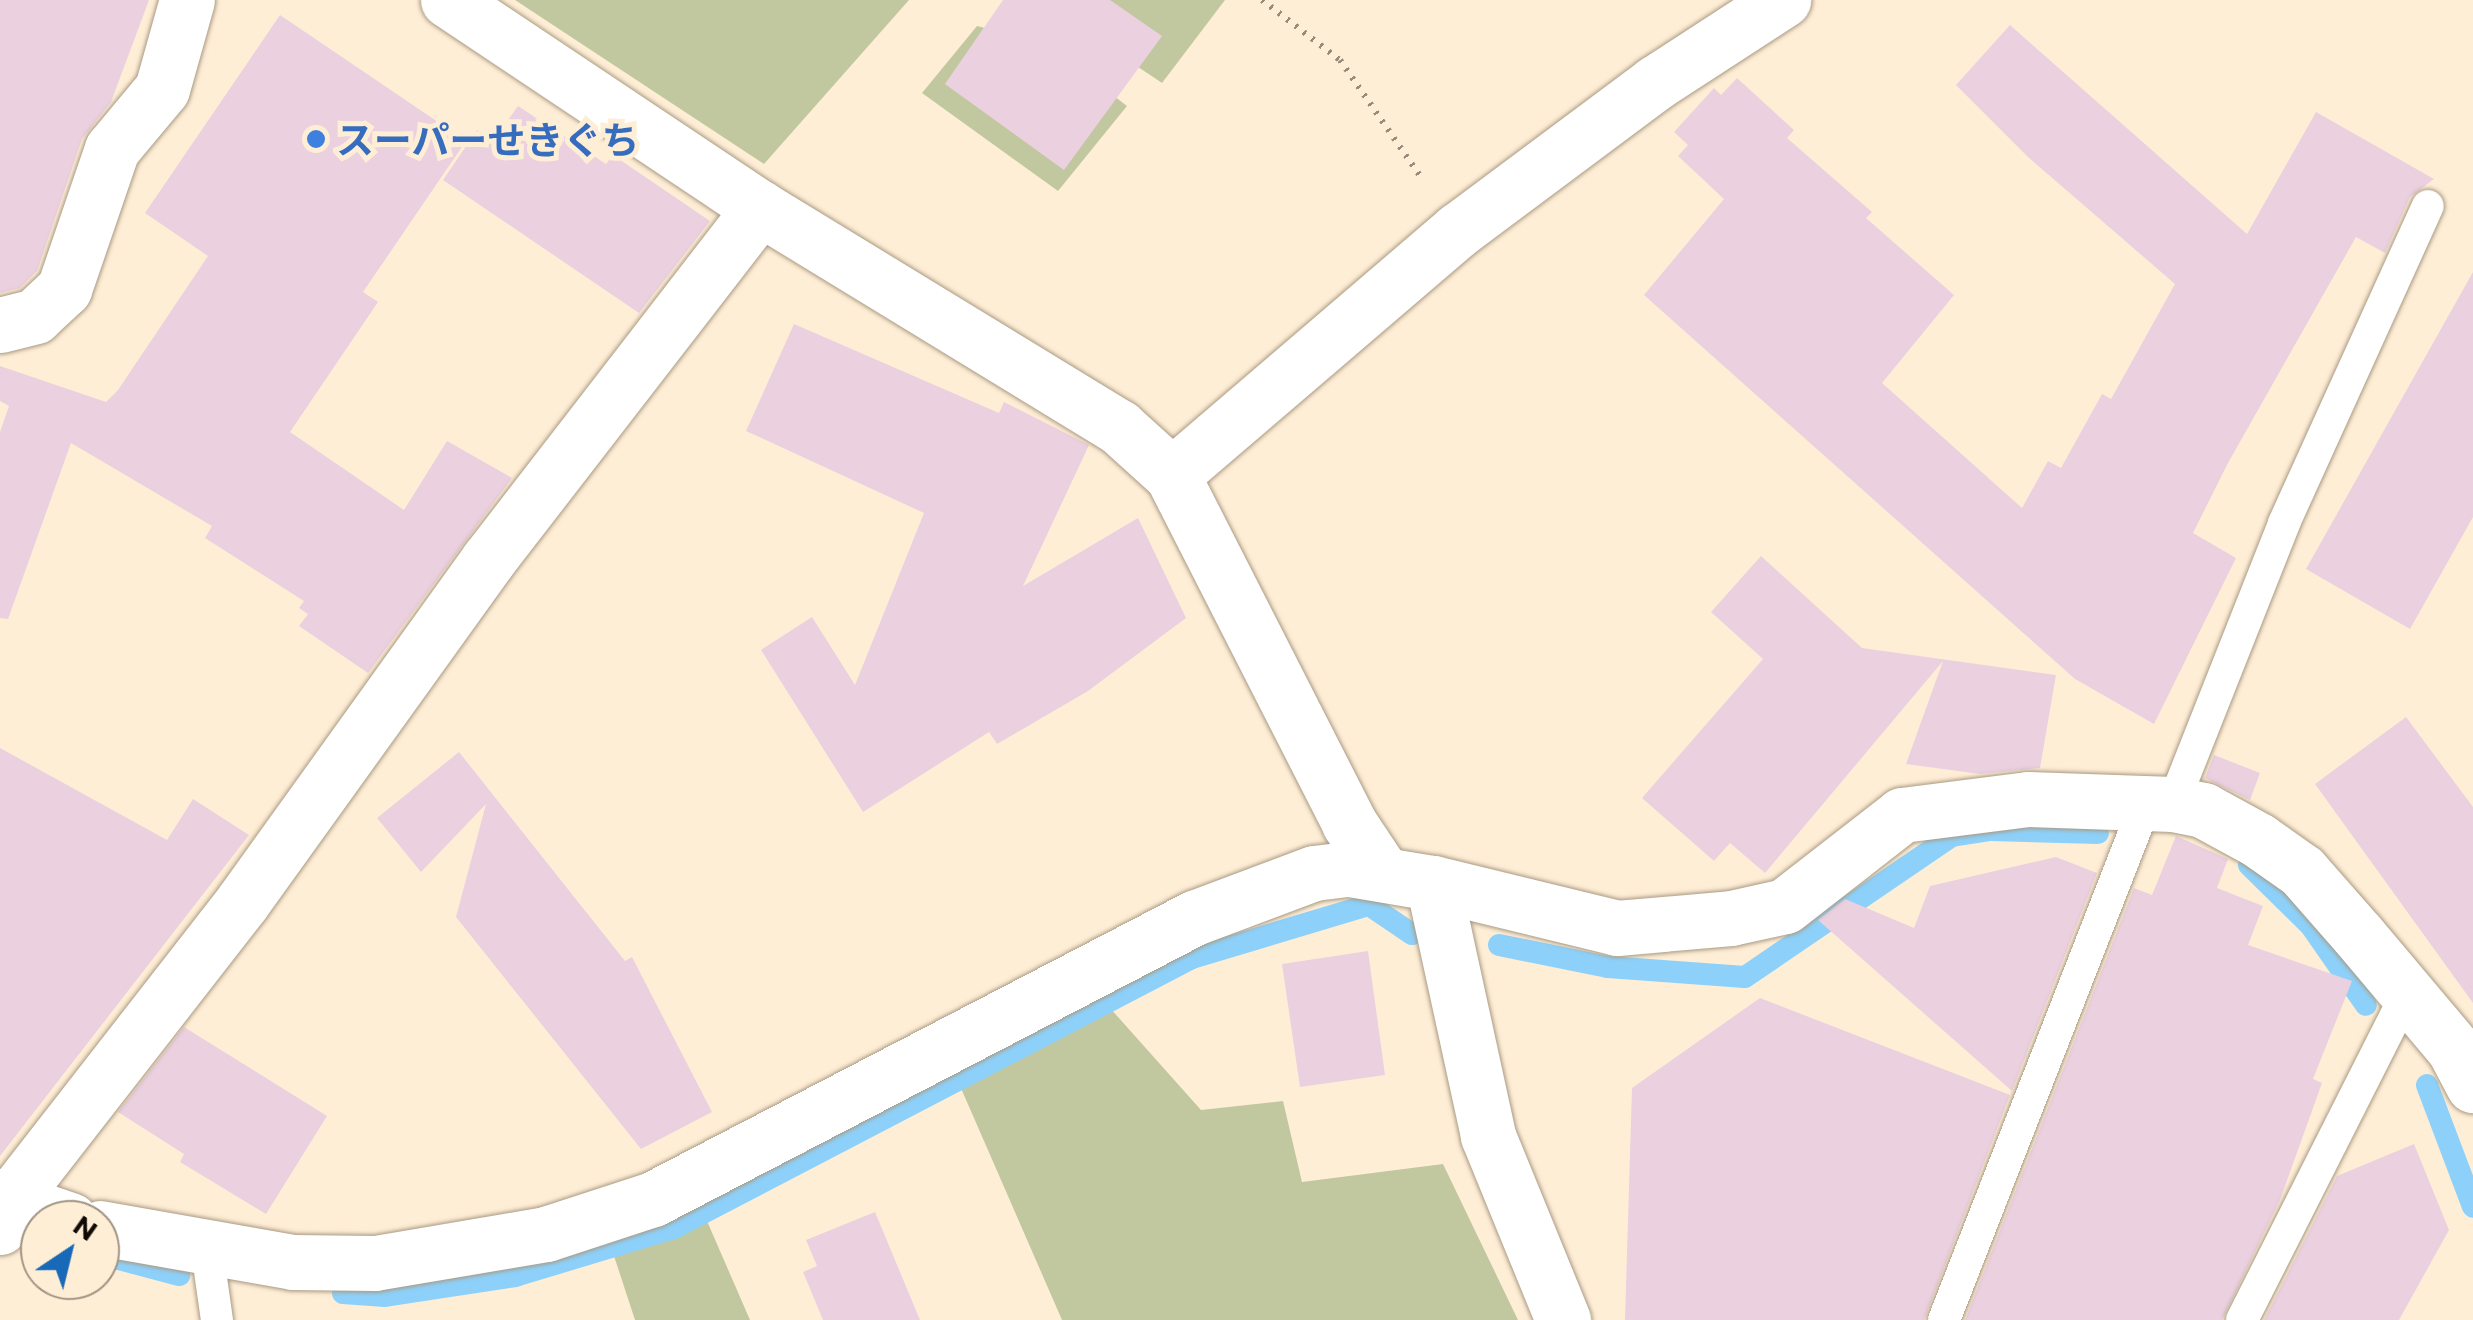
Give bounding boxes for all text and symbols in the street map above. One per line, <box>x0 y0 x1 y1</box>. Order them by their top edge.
place label: スーパーせきぐち <box>336 116 640 162</box>
marker: スーパーせきぐち <box>305 128 327 150</box>
north arrow <box>20 1200 120 1300</box>
text: N <box>68 1207 104 1247</box>

